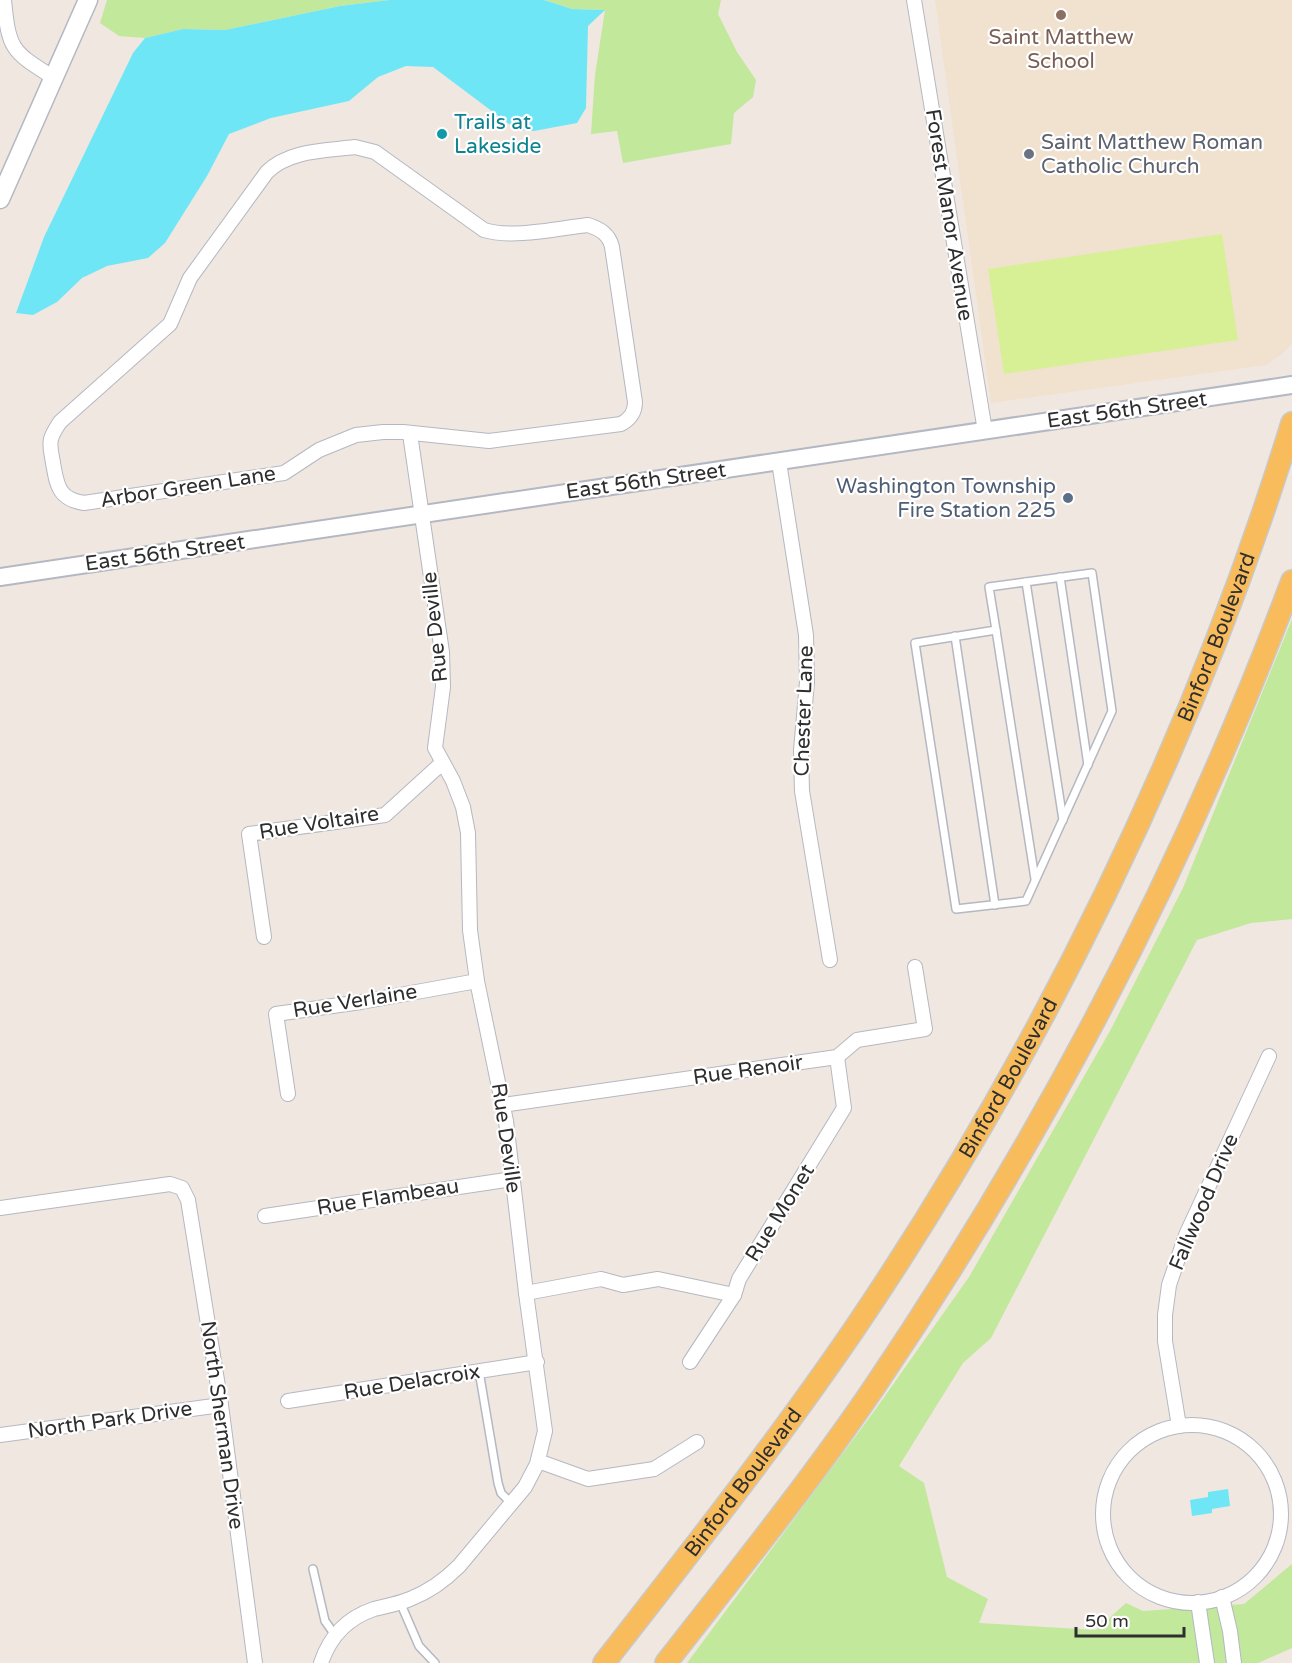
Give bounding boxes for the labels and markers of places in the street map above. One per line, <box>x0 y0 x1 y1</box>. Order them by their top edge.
marker: Saint Matthew School <box>1054 8 1068 22</box>
place label: Saint Matthew School <box>988 25 1134 74</box>
place label: Trails at Lakeside <box>454 110 542 159</box>
marker: Trails at Lakeside <box>435 127 449 141</box>
place label: Saint Matthew Roman Catholic Church <box>1041 130 1263 179</box>
marker: Saint Matthew Roman Catholic Church <box>1022 147 1036 161</box>
place label: Washington Township Fire Station 225 <box>836 474 1056 523</box>
marker: Washington Township Fire Station 225 <box>1061 491 1075 505</box>

